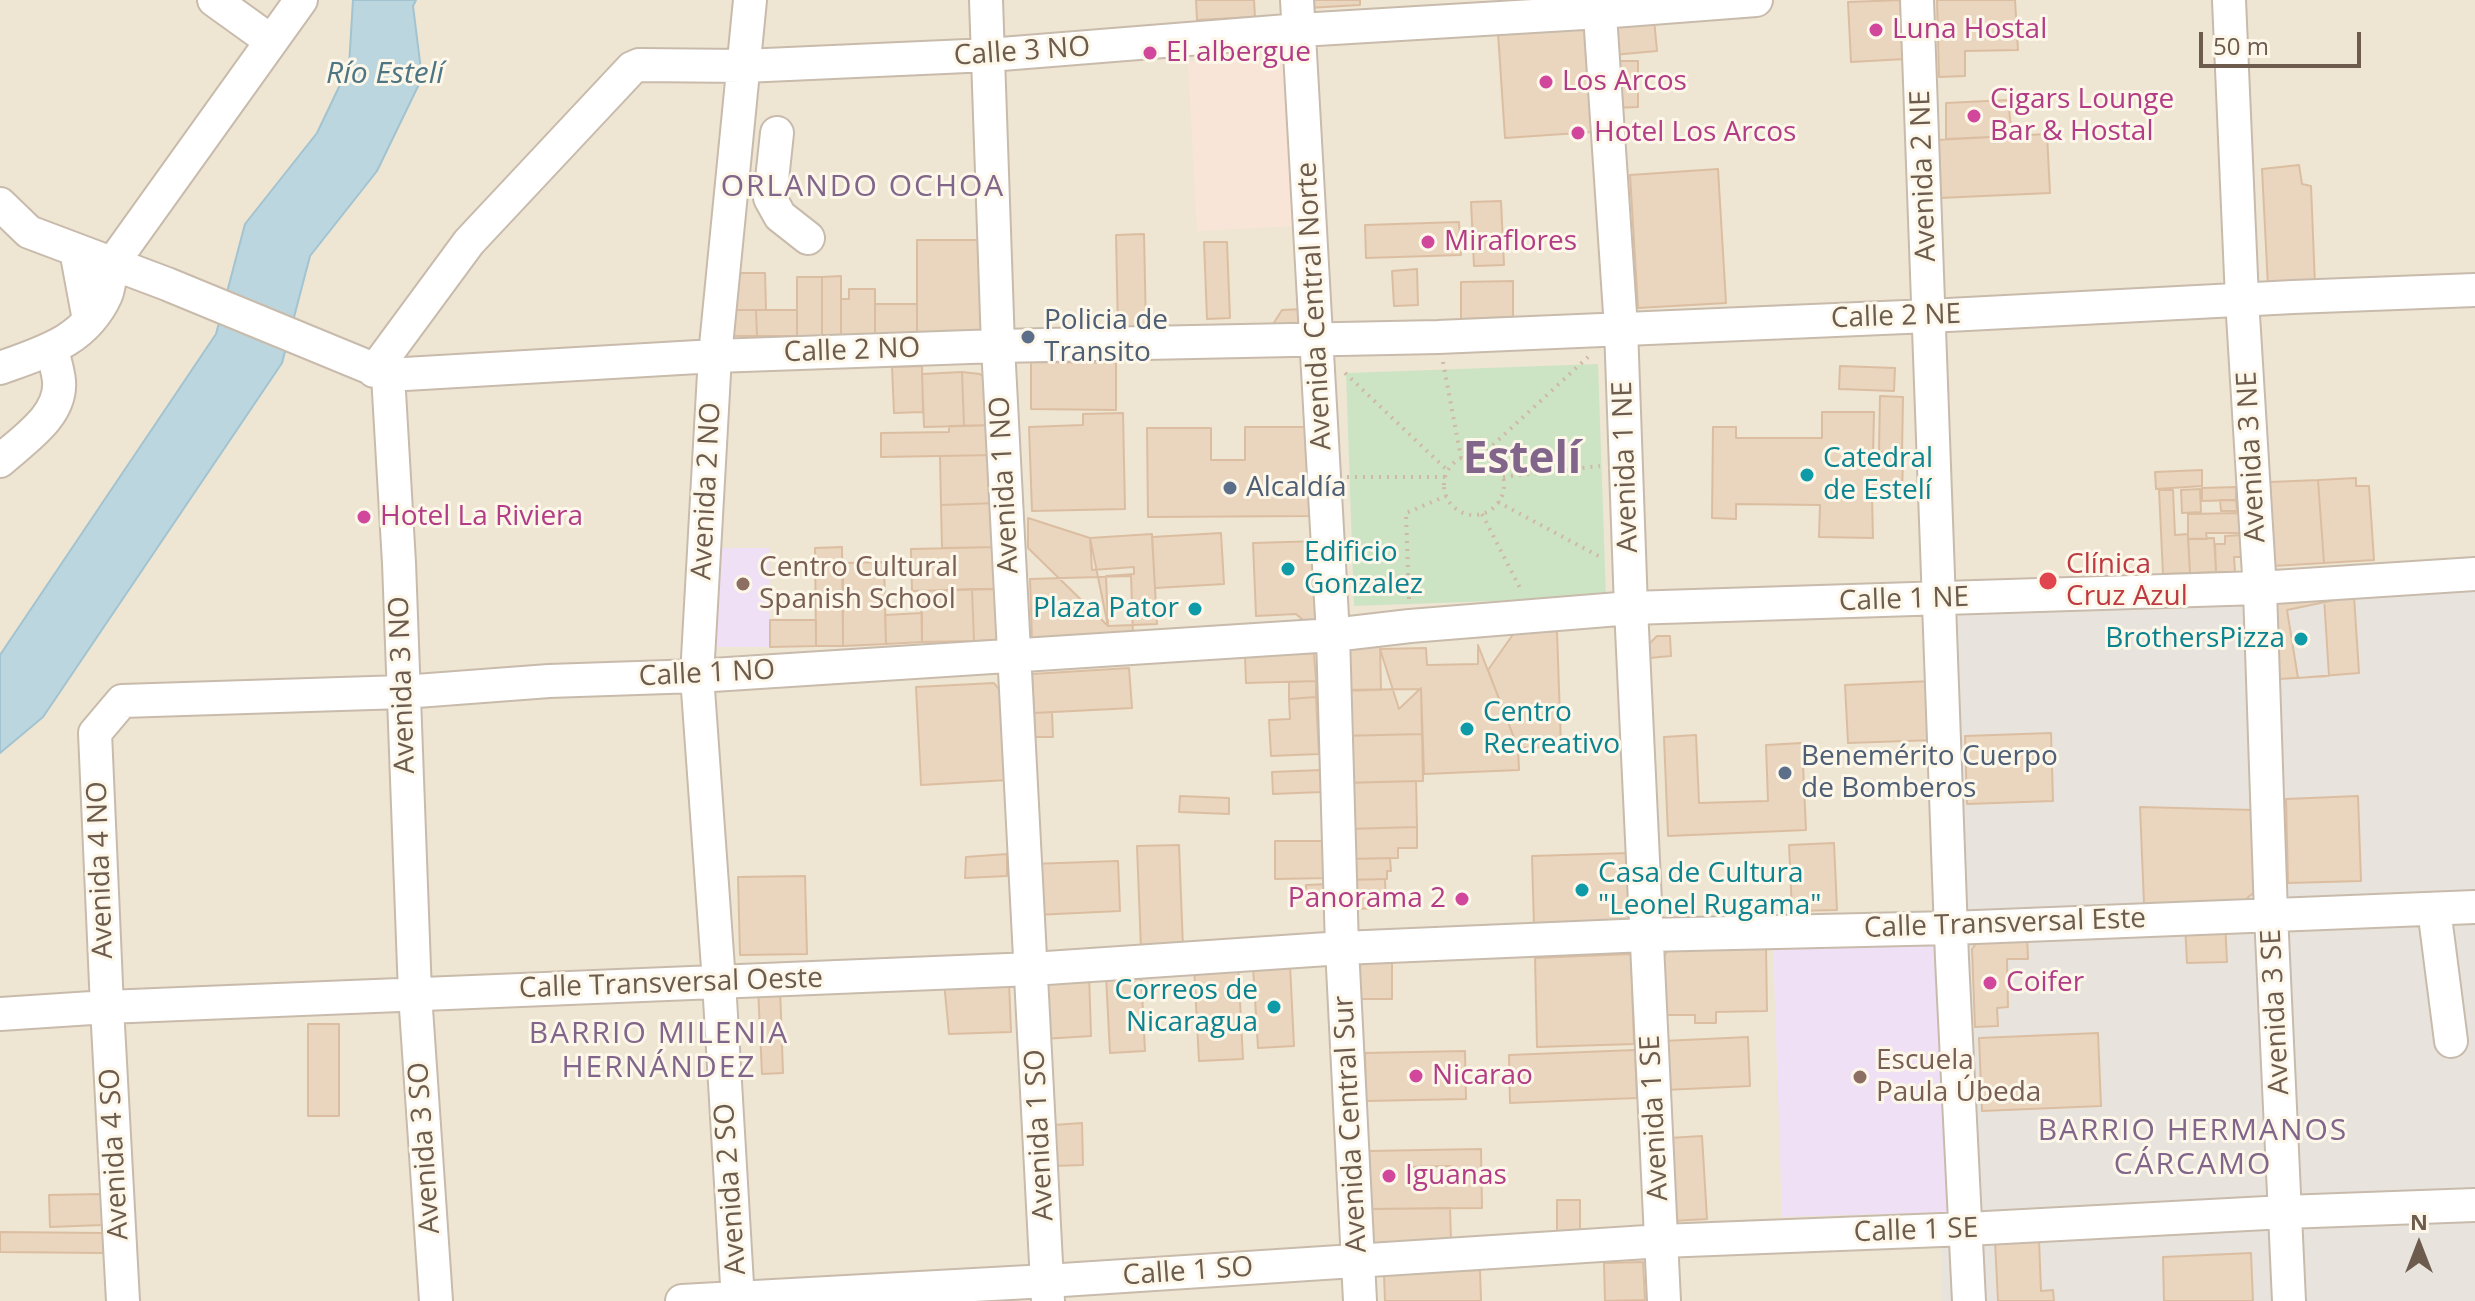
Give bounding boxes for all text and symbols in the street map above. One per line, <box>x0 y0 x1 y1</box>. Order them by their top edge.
place label: Luna Hostal <box>1892 13 2047 47</box>
scale bar <box>2203 16 2365 66</box>
marker: Luna Hostal <box>1867 21 1885 39</box>
text: 50 m <box>2213 29 2269 62</box>
street label: Calle 3 NO <box>953 30 1091 74</box>
place label: El albergue <box>1166 36 1311 70</box>
marker: El albergue <box>1141 44 1159 62</box>
water label: Río Estelí <box>326 56 444 92</box>
place label: Los Arcos <box>1562 65 1687 99</box>
marker: Los Arcos <box>1537 73 1555 91</box>
place label: Cigars Lounge Bar & Hostal <box>1990 83 2174 149</box>
street label: Avenida 2 NE <box>1904 90 1944 262</box>
marker: Cigars Lounge Bar & Hostal <box>1965 107 1983 125</box>
place label: Hotel Los Arcos <box>1594 116 1796 150</box>
marker: Hotel Los Arcos <box>1569 124 1587 142</box>
street label: Avenida Central Norte <box>1291 161 1339 451</box>
district label: ORLANDO OCHOA <box>721 169 1005 205</box>
place label: Miraflores <box>1444 225 1577 259</box>
marker: Miraflores <box>1419 233 1437 251</box>
street label: Calle 2 NE <box>1830 298 1962 336</box>
place label: Policia de Transito <box>1044 304 1168 370</box>
marker: Policia de Transito <box>1019 328 1037 346</box>
street label: Calle 2 NO <box>783 332 921 370</box>
street label: Avenida 3 NE <box>2231 370 2273 544</box>
street label: Avenida 1 NE <box>1606 381 1646 553</box>
street label: Avenida 1 NO <box>984 395 1026 575</box>
street label: Avenida 2 NO <box>686 401 728 581</box>
district label: Estelí <box>1463 434 1581 486</box>
place label: Catedral de Estelí <box>1823 442 1933 508</box>
marker: Catedral de Estelí <box>1798 466 1816 484</box>
place label: Alcaldía <box>1246 471 1347 505</box>
marker: Alcaldía <box>1221 479 1239 497</box>
place label: Hotel La Riviera <box>380 500 583 534</box>
marker: Hotel La Riviera <box>355 508 373 526</box>
place label: Edificio Gonzalez <box>1304 536 1423 602</box>
place label: Clínica Cruz Azul <box>2066 548 2188 614</box>
place label: Centro Cultural Spanish School <box>759 551 958 617</box>
marker: Edificio Gonzalez <box>1279 560 1297 578</box>
marker: Clínica Cruz Azul <box>2037 570 2059 592</box>
marker: Centro Cultural Spanish School <box>734 575 752 593</box>
street label: Calle 1 NE <box>1838 581 1970 619</box>
place label: Plaza Pator <box>1033 592 1179 626</box>
street label: Avenida 3 NO <box>383 596 423 774</box>
marker: Plaza Pator <box>1186 600 1204 618</box>
place label: BrothersPizza <box>2105 622 2285 656</box>
marker: BrothersPizza <box>2292 630 2310 648</box>
street label: Calle 1 NO <box>638 654 776 694</box>
place label: Centro Recreativo <box>1483 696 1620 762</box>
marker: Centro Recreativo <box>1458 720 1476 738</box>
place label: Benemérito Cuerpo de Bomberos <box>1801 740 2058 806</box>
marker: Benemérito Cuerpo de Bomberos <box>1776 764 1794 782</box>
street label: Avenida 4 NO <box>81 781 121 959</box>
place label: Casa de Cultura "Leonel Rugama" <box>1598 857 1821 923</box>
marker: Casa de Cultura "Leonel Rugama" <box>1573 881 1591 899</box>
place label: Panorama 2 <box>1288 882 1446 916</box>
marker: Panorama 2 <box>1453 890 1471 908</box>
street label: Calle Transversal Este <box>1863 902 2147 946</box>
street label: Avenida 3 SE <box>2255 928 2297 1096</box>
street label: Calle Transversal Oeste <box>518 962 824 1006</box>
place label: Coifer <box>2006 966 2084 1000</box>
place label: Correos de Nicaragua <box>1115 974 1258 1040</box>
marker: Coifer <box>1981 974 1999 992</box>
street label: Avenida Central Sur <box>1327 995 1375 1253</box>
marker: Correos de Nicaragua <box>1265 998 1283 1016</box>
district label: BARRIO MILENIA HERNÁNDEZ <box>529 1016 789 1086</box>
street label: Avenida 1 SE <box>1634 1034 1676 1202</box>
place label: Escuela Paula Úbeda <box>1876 1044 2041 1110</box>
street label: Avenida 1 SO <box>1019 1048 1061 1222</box>
place label: Nicarao <box>1432 1059 1533 1093</box>
street label: Avenida 3 SO <box>402 1061 448 1235</box>
street label: Avenida 4 SO <box>94 1067 136 1241</box>
marker: Nicarao <box>1407 1067 1425 1085</box>
marker: Escuela Paula Úbeda <box>1851 1068 1869 1086</box>
street label: Avenida 2 SO <box>708 1102 754 1276</box>
district label: BARRIO HERMANOS CÁRCAMO <box>2038 1113 2348 1184</box>
place label: Iguanas <box>1405 1159 1507 1193</box>
marker: Iguanas <box>1380 1167 1398 1185</box>
north arrow <box>2379 1205 2459 1285</box>
text: N <box>2410 1206 2428 1236</box>
street label: Calle 1 SE <box>1853 1212 1979 1250</box>
street label: Calle 1 SO <box>1122 1251 1254 1293</box>

